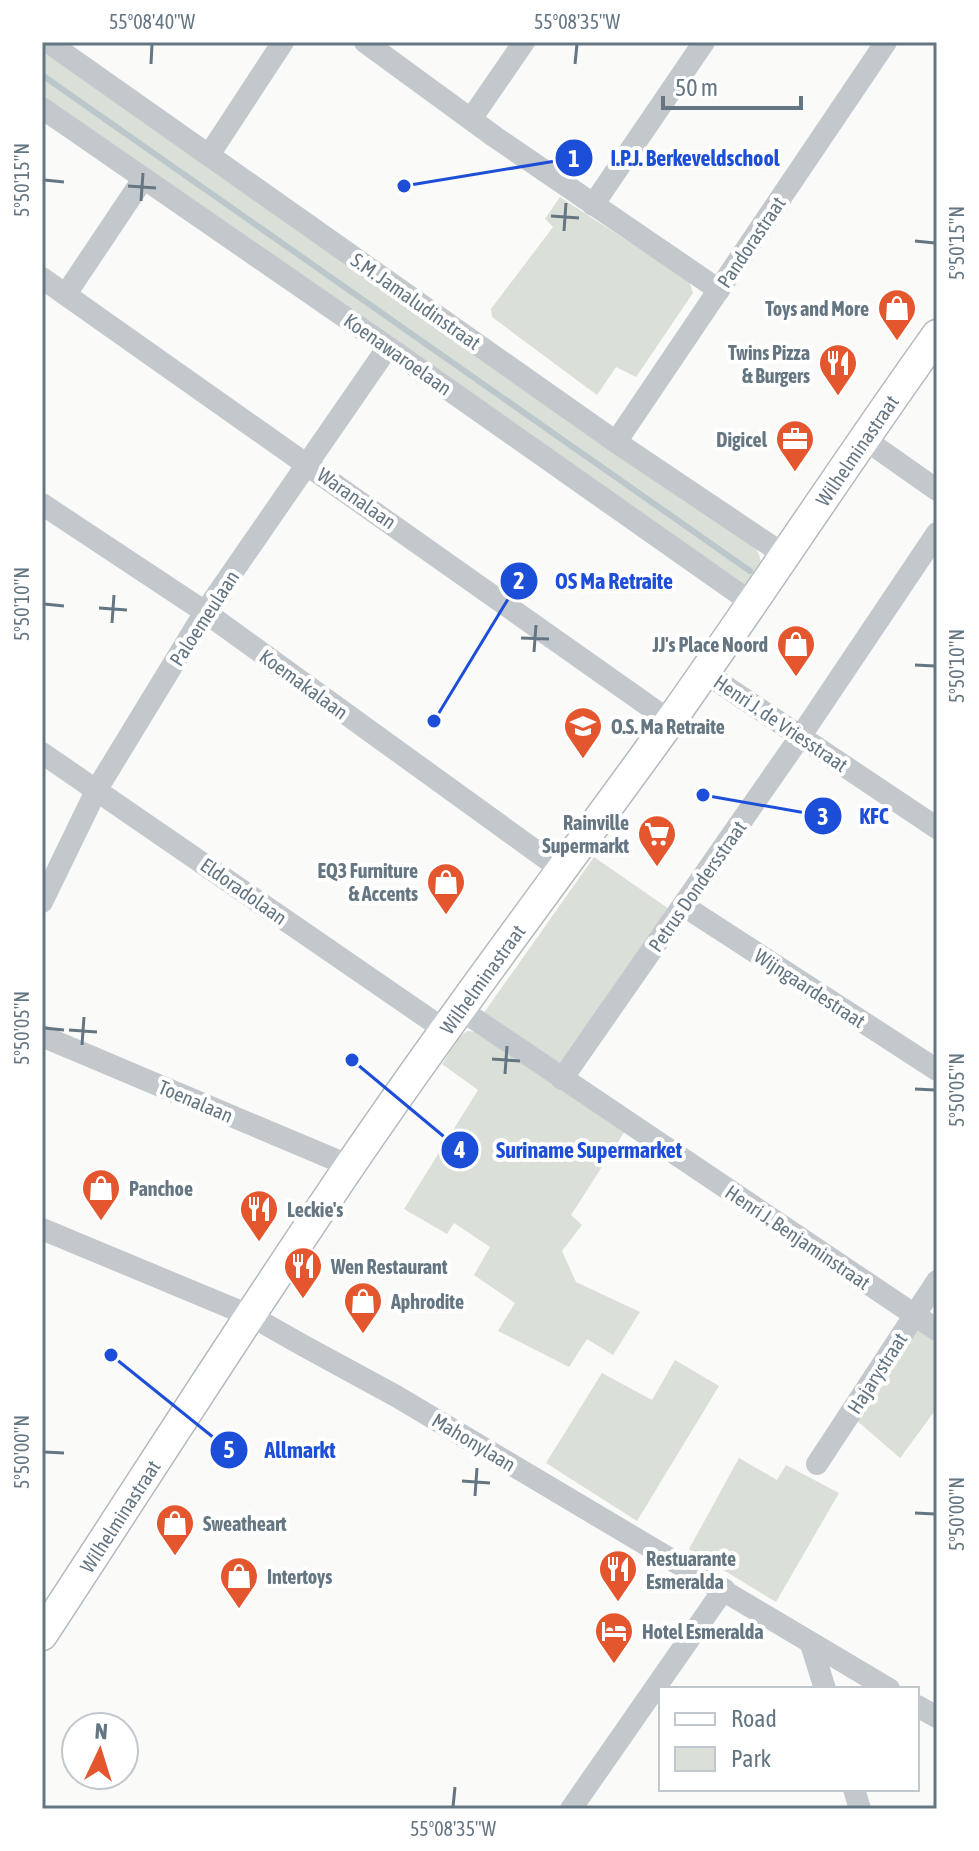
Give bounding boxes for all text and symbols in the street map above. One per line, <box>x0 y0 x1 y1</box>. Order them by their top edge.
text: 55°08'40"W <box>109 10 196 33</box>
text: 55°08'35"W <box>534 10 621 33</box>
scale bar <box>663 60 801 110</box>
text: 50 m <box>675 74 718 101</box>
callout: I.P.J. Berkeveldschool <box>554 135 796 181</box>
text: 5°50'15"N <box>10 143 33 217</box>
text: 1 <box>568 145 580 172</box>
text: I.P.J. Berkeveldschool <box>610 145 781 171</box>
street label: Pandorastraat <box>712 192 790 292</box>
text: 5°50'15"N <box>945 206 968 280</box>
street label: S.M. Jamaludinstraat <box>347 248 485 354</box>
shop icon: Toys and More <box>876 287 918 342</box>
place label: Toys and More <box>765 297 869 320</box>
street label: Koenawaroelaan <box>340 308 456 400</box>
place label: Twins Pizza & Burgers <box>728 341 810 387</box>
restaurant icon: Twins Pizza & Burgers <box>817 342 859 397</box>
street label: Wilhelminastraat <box>810 390 903 510</box>
office icon: Digicel <box>774 418 816 473</box>
place label: Digicel <box>716 428 768 451</box>
street label: Waranalaan <box>313 463 401 533</box>
callout: OS Ma Retraite <box>499 558 689 604</box>
street label: Paloemeulaan <box>165 566 243 670</box>
text: 5°50'10"N <box>10 567 33 641</box>
text: 2 <box>513 567 525 594</box>
text: OS Ma Retraite <box>555 568 673 594</box>
shop icon: JJ's Place Noord <box>775 623 817 678</box>
text: 5°50'10"N <box>945 629 968 703</box>
place label: JJ's Place Noord <box>652 633 768 656</box>
street label: Koemakalaan <box>255 644 353 724</box>
street label: Henri J. de Vriesstraat <box>710 670 852 776</box>
school or university icon: O.S. Ma Retraite <box>562 705 604 760</box>
place label: O.S. Ma Retraite <box>611 715 725 738</box>
callout: KFC <box>803 793 905 839</box>
text: 3 <box>817 803 829 830</box>
text: KFC <box>859 803 889 829</box>
place label: Rainville Supermarkt <box>542 811 629 857</box>
supermarket icon: Rainville Supermarkt <box>636 813 678 868</box>
street label: Petrus Dondersstraat <box>643 816 751 956</box>
street label: Eldoradolaan <box>197 853 291 929</box>
place label: EQ3 Furniture & Accents <box>318 859 418 905</box>
shop icon: EQ3 Furniture & Accents <box>425 861 467 916</box>
street label: Wilhelminastraat <box>435 920 529 1038</box>
street label: Wijngaardestraat <box>750 944 870 1032</box>
text: 5°50'05"N <box>10 991 33 1065</box>
text: 5°50'05"N <box>945 1053 968 1127</box>
street label: Toenalaan <box>155 1075 237 1127</box>
callout: Suriname Supermarket <box>440 1127 698 1173</box>
text: 4 <box>453 1136 466 1163</box>
text: Suriname Supermarket <box>496 1137 683 1163</box>
shop icon: Panchoe <box>80 1167 122 1222</box>
place label: Panchoe <box>129 1177 193 1200</box>
street label: Henri J. Benjaminstraat <box>721 1180 875 1294</box>
restaurant icon: Leckie's <box>238 1188 280 1243</box>
place label: Leckie's <box>287 1198 343 1221</box>
restaurant icon: Wen Restaurant <box>282 1245 324 1300</box>
place label: Wen Restaurant <box>330 1255 448 1278</box>
shop icon: Aphrodite <box>342 1280 384 1335</box>
place label: Aphrodite <box>390 1290 464 1313</box>
street label: Hajarystraat <box>842 1328 912 1418</box>
street label: Mahonylaan <box>428 1408 520 1476</box>
text: 5°50'00"N <box>10 1415 33 1489</box>
callout: Allmarkt <box>209 1427 352 1473</box>
text: 5 <box>223 1436 235 1463</box>
text: Allmarkt <box>263 1437 336 1463</box>
street label: Wilhelminastraat <box>75 1455 164 1576</box>
text: 5°50'00"N <box>945 1477 968 1551</box>
shop icon: Sweatheart <box>154 1502 196 1557</box>
place label: Sweatheart <box>203 1512 287 1535</box>
place label: Restuarante Esmeralda <box>646 1547 736 1593</box>
restaurant icon: Restuarante Esmeralda <box>597 1548 639 1603</box>
shop icon: Intertoys <box>218 1555 260 1610</box>
place label: Intertoys <box>267 1565 332 1588</box>
hotel icon: Hotel Esmeralda <box>593 1610 635 1665</box>
place label: Hotel Esmeralda <box>642 1620 763 1643</box>
legend <box>659 1687 919 1791</box>
text: Road <box>731 1705 777 1732</box>
north arrow <box>60 1711 140 1791</box>
text: N <box>94 1718 109 1744</box>
text: Park <box>731 1745 772 1772</box>
text: 55°08'35"W <box>410 1817 497 1840</box>

